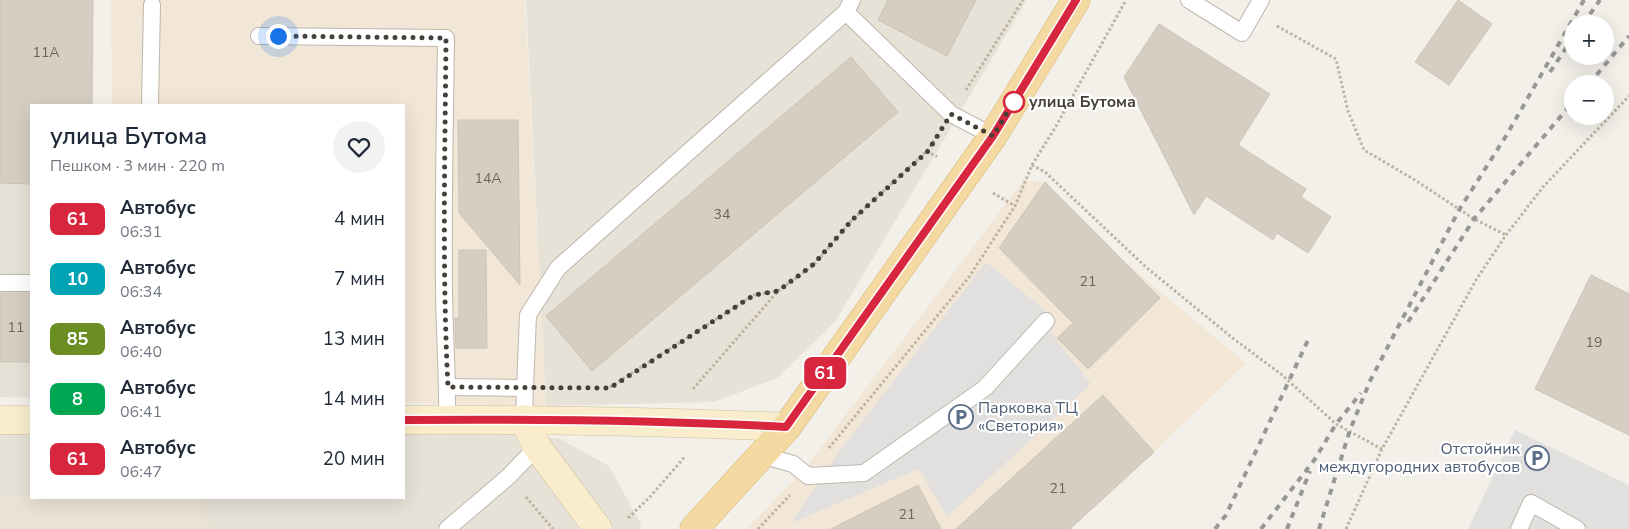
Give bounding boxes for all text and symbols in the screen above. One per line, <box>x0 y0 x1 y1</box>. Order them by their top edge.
map controls <box>1564 15 1614 125</box>
button: + <box>1564 15 1614 65</box>
your location <box>266 24 291 49</box>
house number: 11А <box>32 43 60 62</box>
button: − <box>1564 75 1614 125</box>
marker: улица Бутома <box>1003 91 1025 113</box>
place label: улица Бутома <box>1029 91 1136 113</box>
text: улица Бутома <box>50 120 207 152</box>
button: heart <box>333 121 385 173</box>
text: Пешком · 3 мин · 220 m <box>50 155 225 177</box>
house number: 14А <box>474 169 502 188</box>
text: Автобус <box>120 195 196 221</box>
house number: 34 <box>714 205 730 224</box>
text: 4 мин <box>334 206 385 232</box>
text: 61 <box>67 207 88 231</box>
text: 06:31 <box>120 221 162 243</box>
text: Автобус <box>120 255 196 281</box>
text: 7 мин <box>334 266 385 292</box>
text: 10 <box>67 267 88 291</box>
house number: 21 <box>1080 272 1096 291</box>
text: 06:34 <box>120 281 162 303</box>
text: Автобус <box>120 315 196 341</box>
house number: 11 <box>8 318 24 337</box>
text: 13 мин <box>323 326 385 352</box>
text: 85 <box>67 327 88 351</box>
house number: 19 <box>1586 333 1602 352</box>
text: 06:40 <box>120 341 162 363</box>
line badge: 61 <box>802 357 848 389</box>
text: 61 <box>814 361 836 385</box>
text: Автобус <box>120 375 196 401</box>
text: 14 мин <box>323 386 385 412</box>
text: 8 <box>72 387 83 411</box>
place label: Парковка ТЦ «Светория» <box>978 397 1078 437</box>
text: 06:41 <box>120 401 162 423</box>
parking icon: Парковка ТЦ «Светория» <box>948 404 974 430</box>
text: Автобус <box>120 435 196 461</box>
place label: Отстойник междугородних автобусов <box>1319 438 1521 478</box>
parking icon: Отстойник междугородних автобусов <box>1524 445 1550 471</box>
text: 20 мин <box>323 446 385 472</box>
text: 61 <box>67 447 88 471</box>
text: 06:47 <box>120 461 162 483</box>
house number: 21 <box>1050 479 1066 498</box>
house number: 21 <box>899 505 915 524</box>

